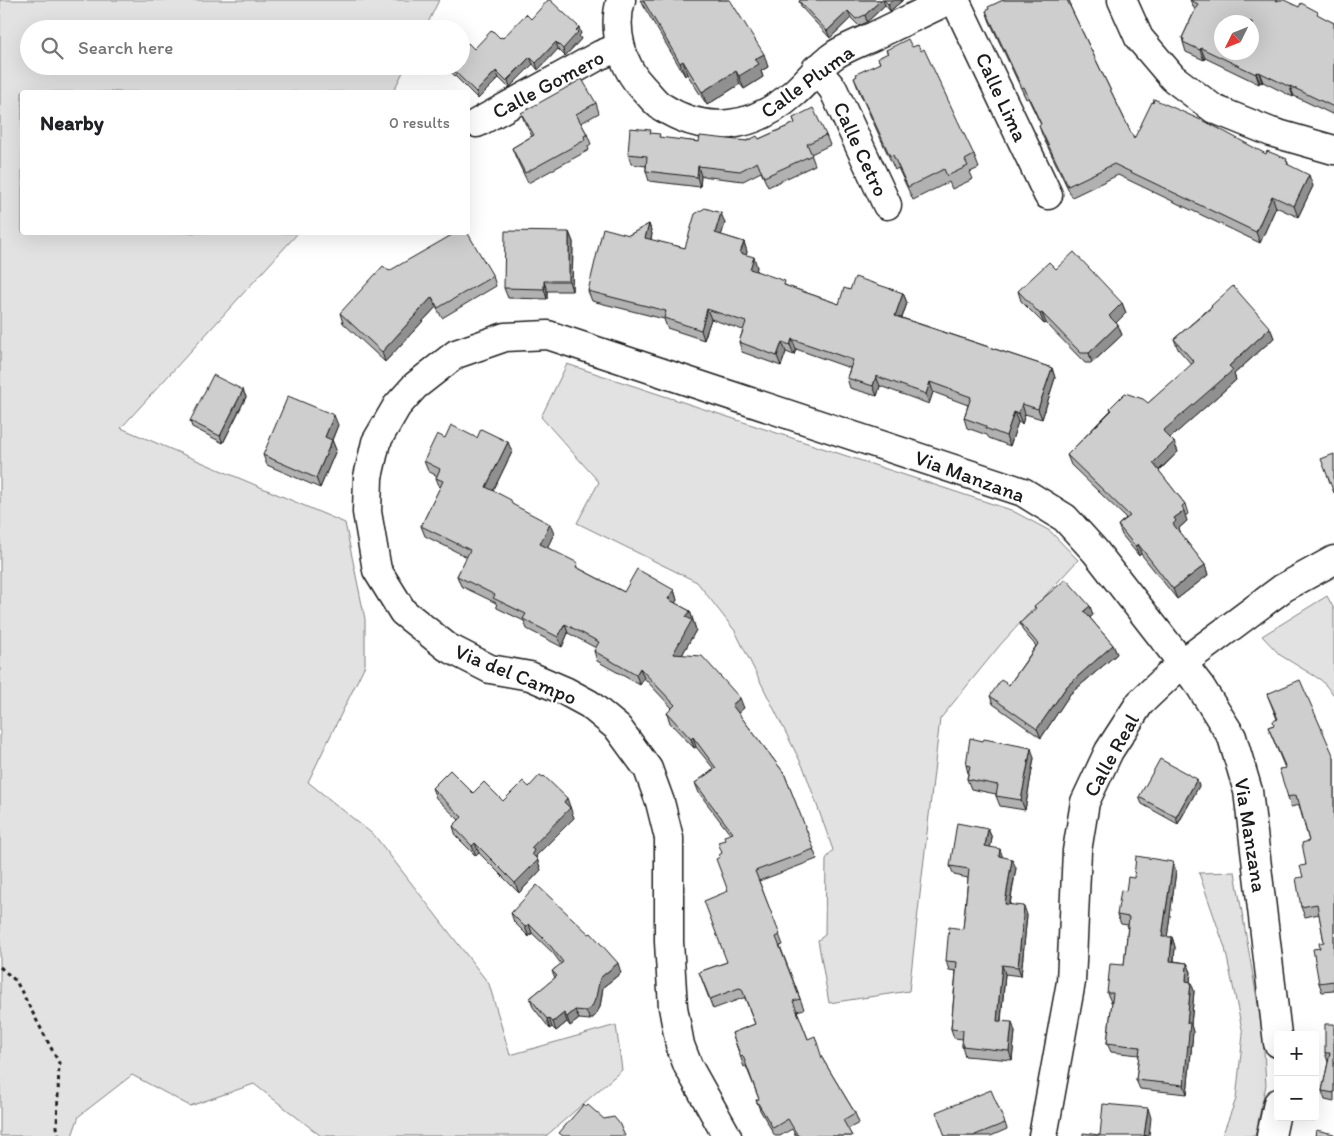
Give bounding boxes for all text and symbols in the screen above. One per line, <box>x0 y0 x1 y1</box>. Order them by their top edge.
north arrow <box>1214 15 1259 60</box>
search box <box>20 20 470 75</box>
icon: search <box>38 34 66 62</box>
text: Search here <box>78 36 173 59</box>
street label: Calle Pluma <box>755 39 859 123</box>
street label: Calle Gomero <box>488 44 608 124</box>
street label: Calle Lima <box>970 48 1034 146</box>
street label: Calle Cetro <box>828 98 894 200</box>
text: Nearby <box>40 110 104 135</box>
text: 0 results <box>389 113 450 132</box>
street label: Via Manzana <box>912 445 1028 507</box>
street label: Via del Campo <box>451 638 581 710</box>
street label: Calle Real <box>1078 709 1144 801</box>
street label: Via Manzana <box>1230 776 1272 894</box>
map controls <box>1274 1031 1319 1121</box>
button: + <box>1274 1031 1319 1076</box>
button: − <box>1274 1076 1319 1121</box>

